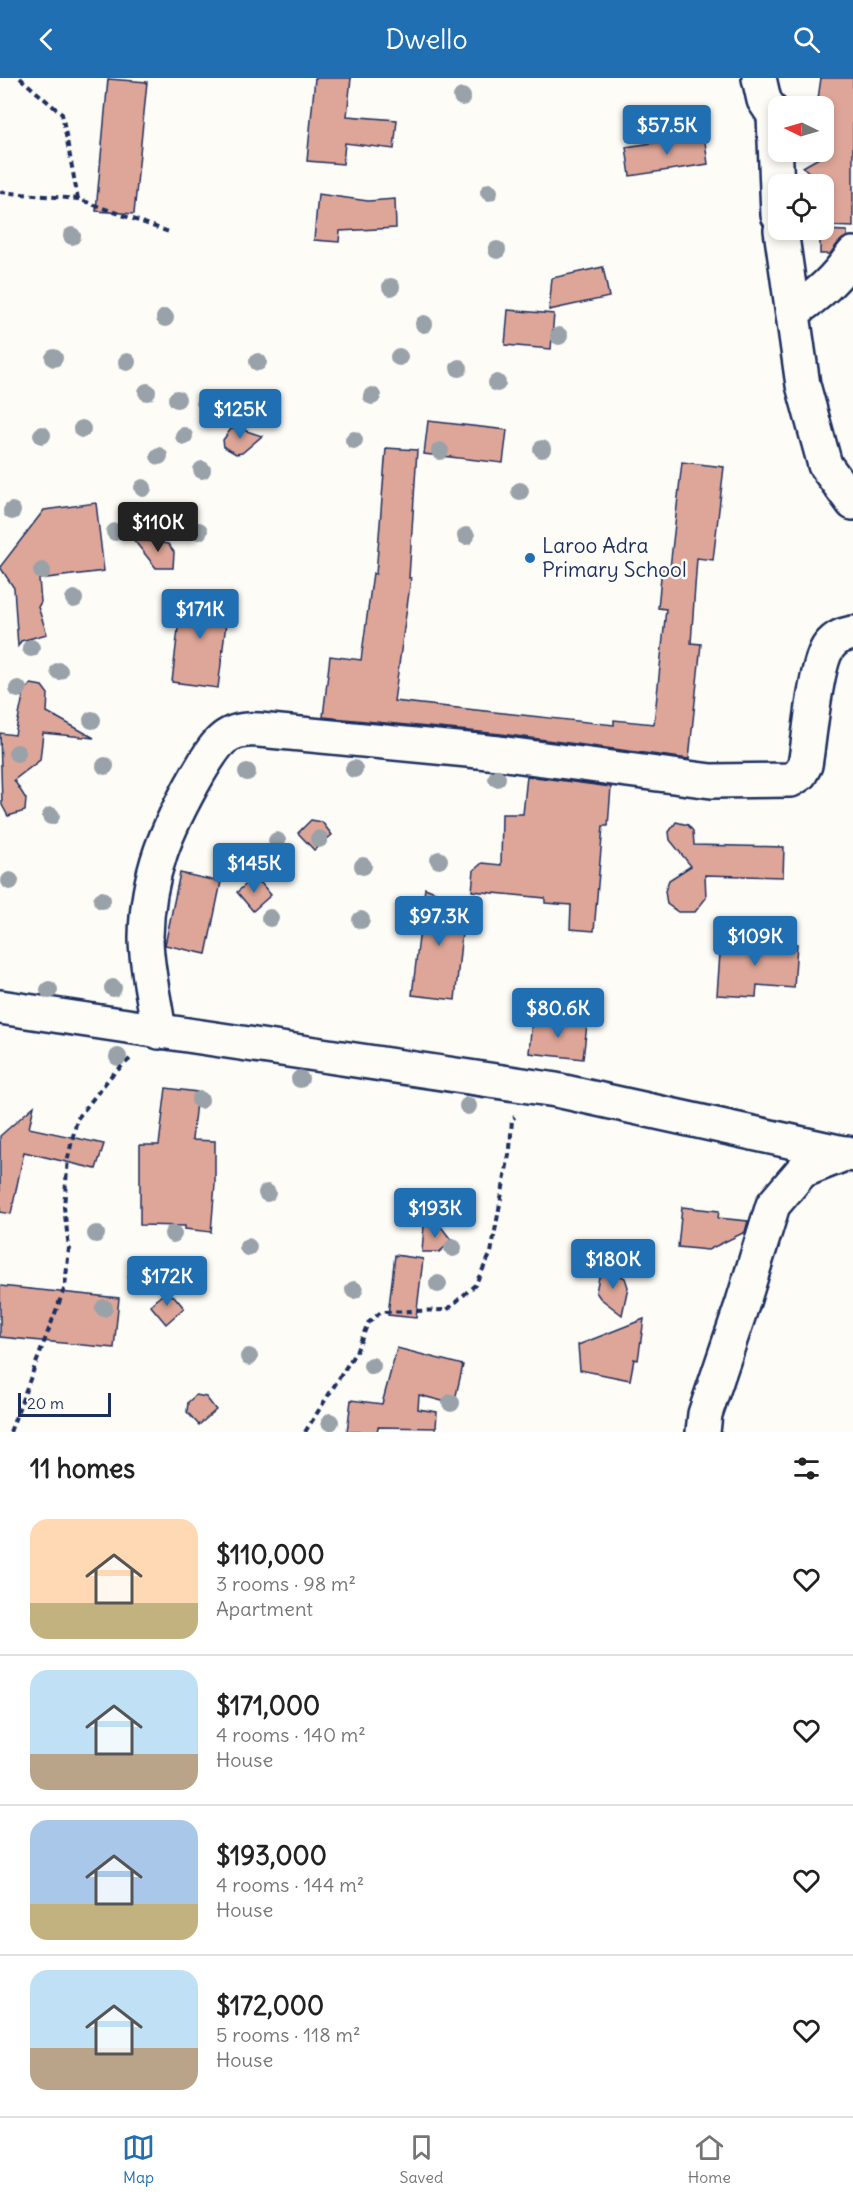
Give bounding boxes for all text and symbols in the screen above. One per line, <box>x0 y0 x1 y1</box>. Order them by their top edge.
text: Dwello <box>385 22 468 56</box>
icon: back <box>30 23 63 56</box>
icon: search <box>790 23 823 56</box>
north arrow <box>768 96 834 162</box>
map controls <box>768 96 834 240</box>
pin: $57.5K <box>618 105 716 156</box>
text: $57.5K <box>637 112 697 137</box>
button: locate <box>768 174 834 240</box>
pin: $125K <box>198 389 282 440</box>
text: $125K <box>213 396 267 421</box>
pin: $110K <box>116 502 200 553</box>
text: $110K <box>132 509 184 534</box>
place label: Laroo Adra Primary School <box>542 532 687 583</box>
marker: Laroo Adra Primary School <box>523 551 537 565</box>
pin: $171K <box>158 589 242 640</box>
text: $171K <box>176 596 224 621</box>
pin: $145K <box>212 843 296 894</box>
text: $145K <box>227 850 281 875</box>
pin: $97.3K <box>390 896 488 947</box>
text: $97.3K <box>409 903 469 928</box>
pin: $109K <box>713 916 797 967</box>
text: $109K <box>727 923 783 948</box>
pin: $80.6K <box>509 988 607 1039</box>
text: $80.6K <box>526 995 590 1020</box>
pin: $193K <box>393 1188 477 1239</box>
text: $193K <box>408 1195 462 1220</box>
pin: $180K <box>571 1239 655 1290</box>
text: $180K <box>585 1246 641 1271</box>
pin: $172K <box>125 1256 209 1307</box>
text: $172K <box>141 1263 193 1288</box>
scale bar <box>18 1390 111 1418</box>
text: 20 m <box>27 1393 64 1413</box>
text: 11 homes <box>30 1452 135 1485</box>
icon: filters <box>790 1452 823 1485</box>
text: $110,000 <box>216 1538 325 1571</box>
icon: home <box>78 1543 150 1615</box>
icon: heart <box>790 1563 823 1596</box>
text: 3 rooms · 98 m² <box>216 1571 356 1596</box>
text: Apartment <box>216 1596 313 1621</box>
text: $171,000 <box>216 1689 320 1722</box>
icon: home <box>78 1694 150 1766</box>
icon: heart <box>790 1714 823 1747</box>
text: 4 rooms · 140 m² <box>216 1722 366 1747</box>
text: House <box>216 1747 273 1772</box>
text: $193,000 <box>216 1839 327 1872</box>
icon: home <box>78 1844 150 1916</box>
icon: heart <box>790 1864 823 1897</box>
text: 4 rooms · 144 m² <box>216 1872 364 1897</box>
text: House <box>216 1897 273 1922</box>
text: $172,000 <box>216 1989 324 2022</box>
icon: home <box>78 1994 150 2066</box>
icon: heart <box>790 2014 823 2047</box>
text: 5 rooms · 118 m² <box>216 2022 361 2047</box>
text: House <box>216 2047 273 2072</box>
tab: Map <box>122 2131 155 2187</box>
tab: Saved <box>400 2131 443 2187</box>
tab: Home <box>688 2131 731 2187</box>

